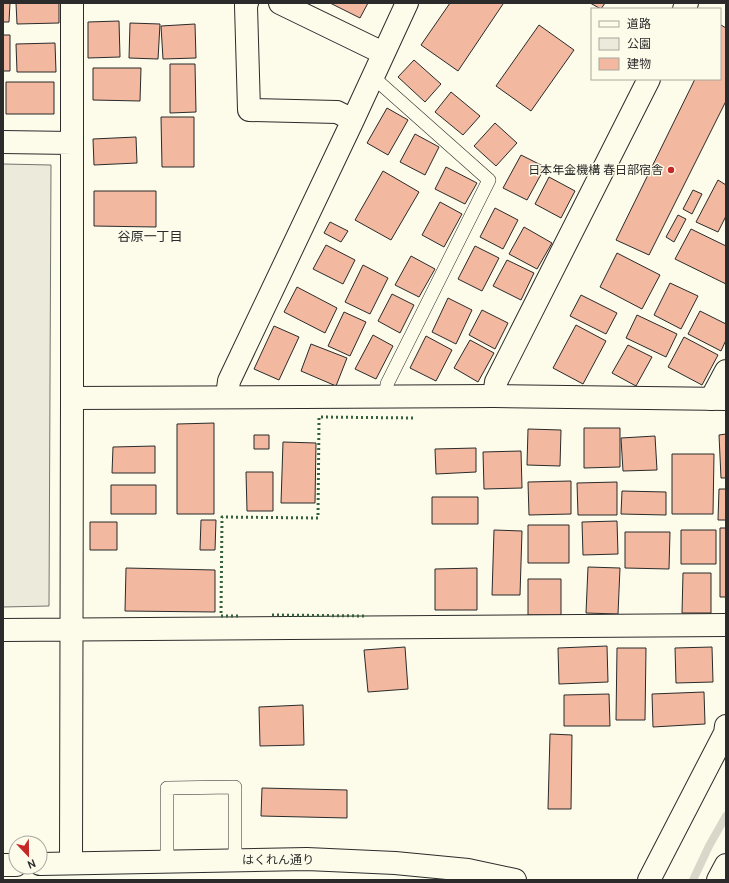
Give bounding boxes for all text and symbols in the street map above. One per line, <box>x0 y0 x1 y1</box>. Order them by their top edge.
legend <box>591 8 721 80</box>
text: 道路 <box>627 16 651 31</box>
text: 公園 <box>627 36 651 51</box>
text: 建物 <box>627 56 651 71</box>
place label: 日本年金機構 春日部宿舎 <box>528 162 663 177</box>
marker: 日本年金機構 春日部宿舎 <box>666 165 676 175</box>
district label: 谷原一丁目 <box>117 228 183 244</box>
north arrow <box>8 835 48 875</box>
street label: はくれん通り <box>242 852 314 867</box>
text: N <box>26 856 38 872</box>

